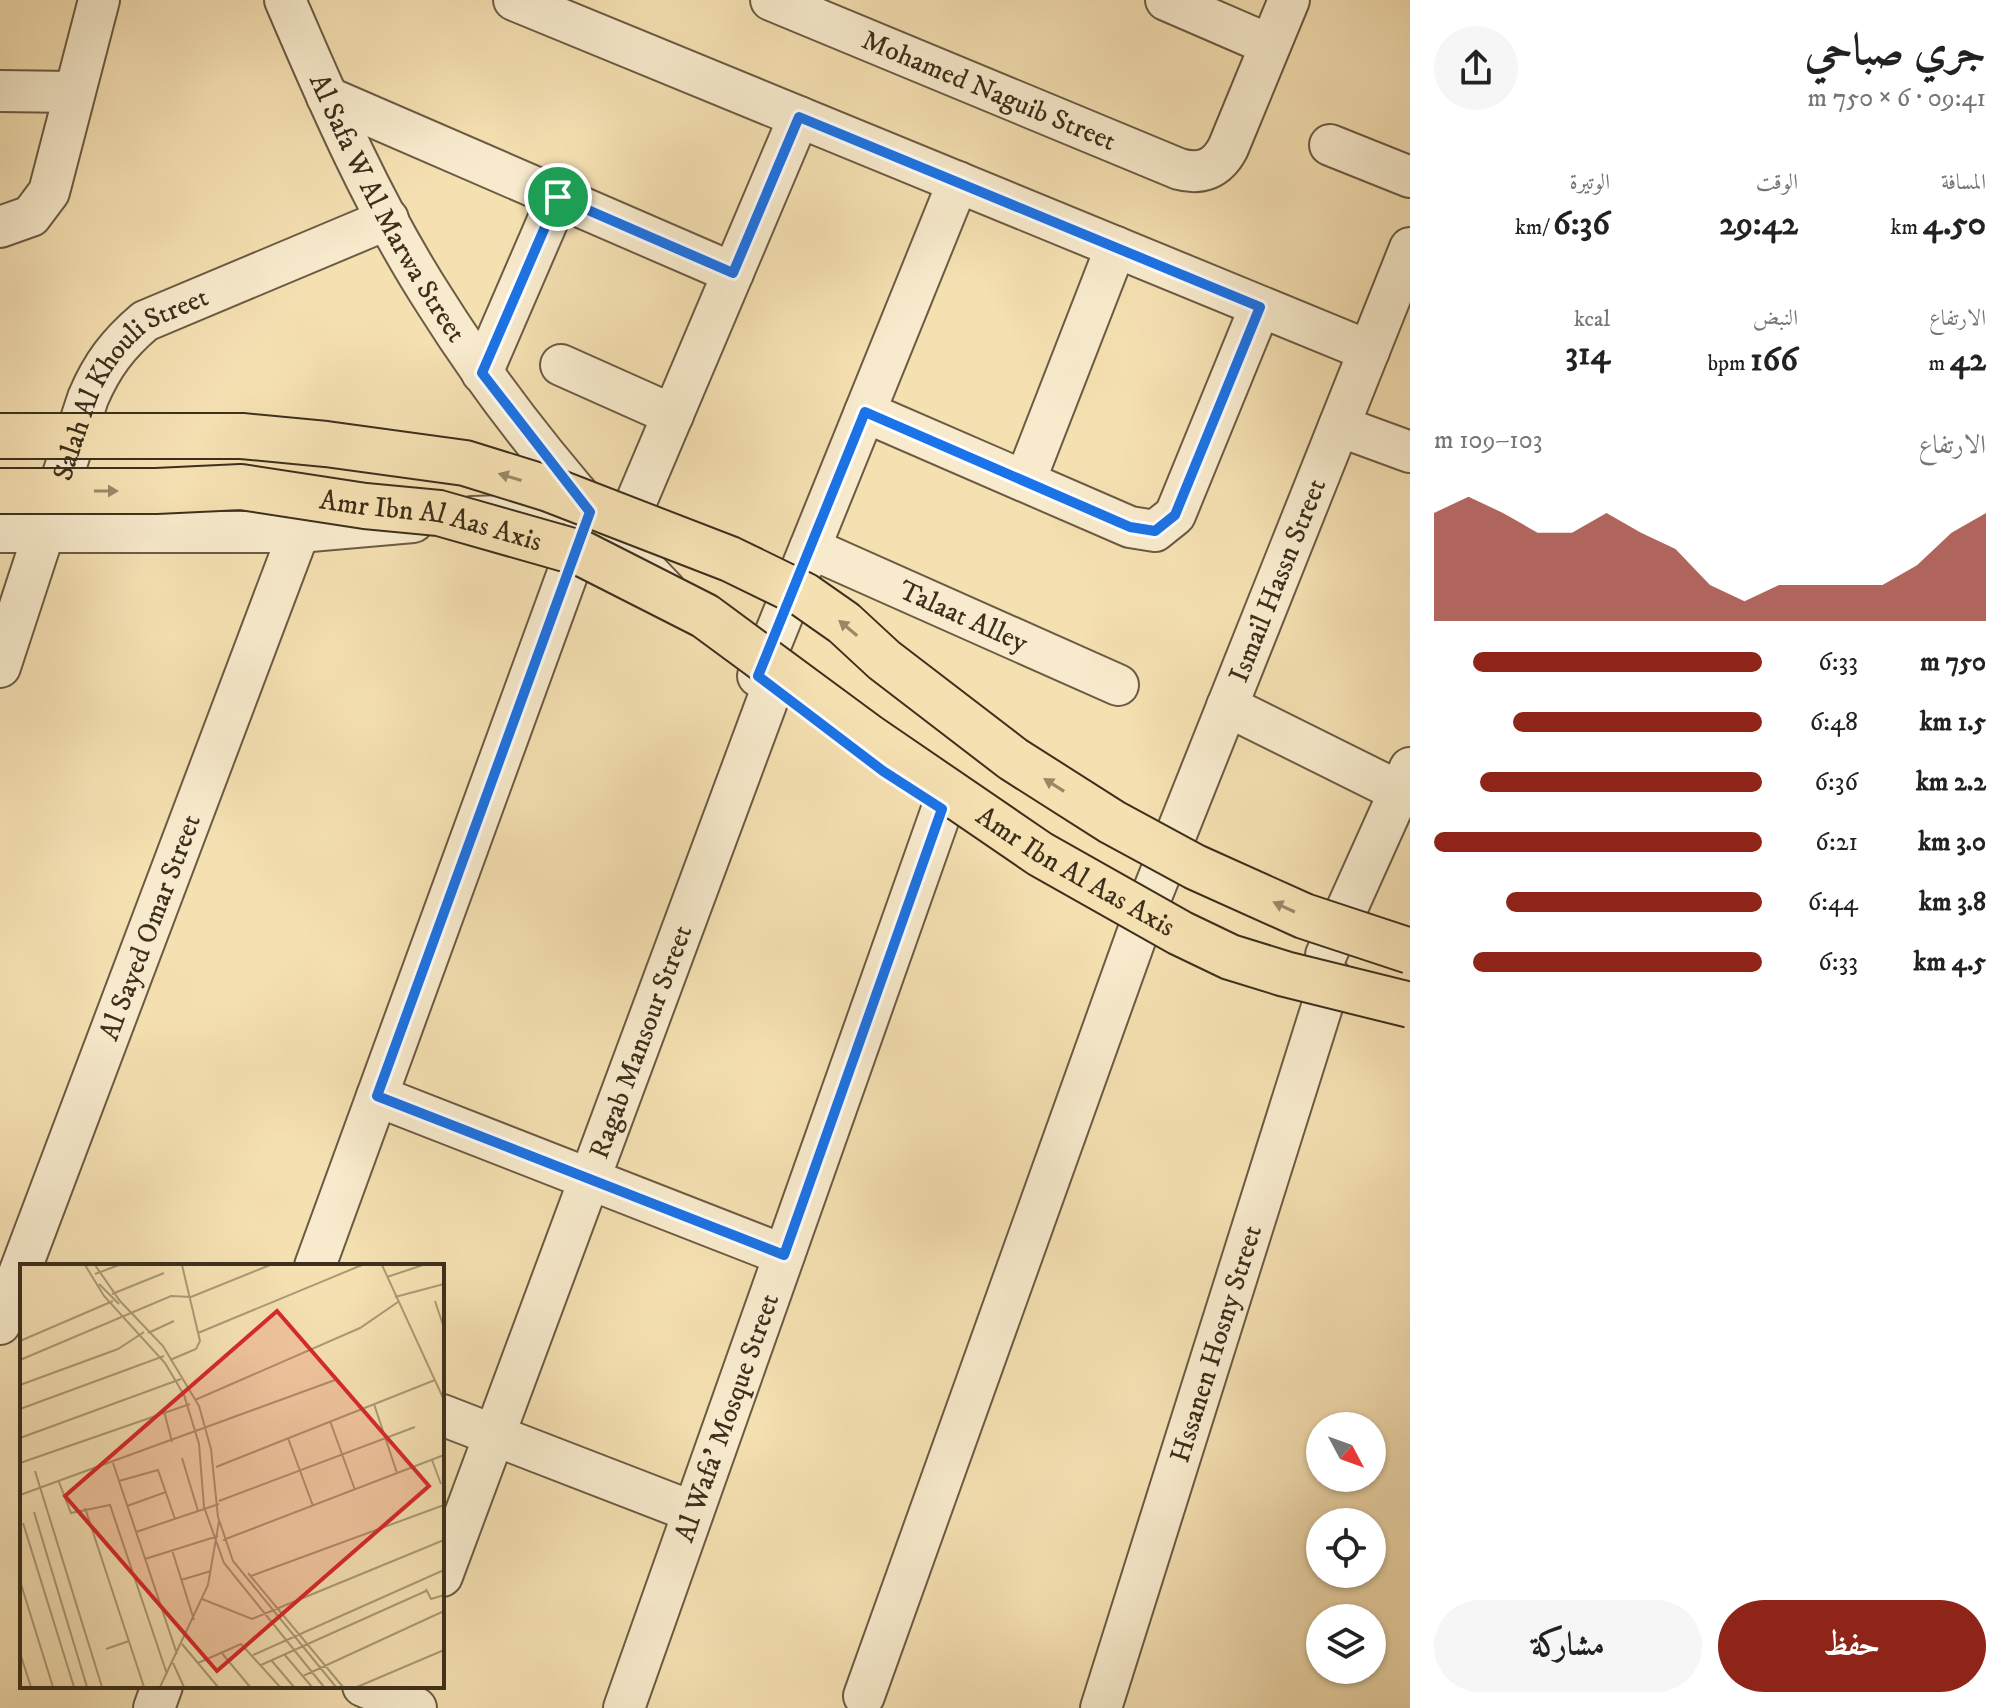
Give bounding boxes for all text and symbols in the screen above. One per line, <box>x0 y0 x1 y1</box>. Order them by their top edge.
street label: Mohamed Naguib Street <box>857 22 1121 159</box>
text: جري صباحي <box>1805 24 1986 79</box>
button: share <box>1434 26 1518 110</box>
street label: Al Safa W Al Marwa Street <box>302 68 474 349</box>
text: 09:41 · 6 × 750 m <box>1808 82 1986 115</box>
pin <box>524 163 592 231</box>
text: الوتيرة <box>1569 169 1610 196</box>
text: الوقت <box>1756 169 1798 196</box>
text: المسافة <box>1941 169 1986 196</box>
icon: arrive <box>536 175 580 219</box>
text: 6:36 <box>1553 203 1610 245</box>
text: 29:42 <box>1719 203 1798 245</box>
text: 4.50 <box>1923 203 1986 245</box>
text: /km <box>1515 214 1553 241</box>
text: km <box>1891 214 1923 241</box>
street label: Salah Al Khouli Street <box>45 279 213 485</box>
text: النبض <box>1753 305 1798 332</box>
text: الارتفاع <box>1929 305 1986 332</box>
text: kcal <box>1574 306 1610 333</box>
text: 314 <box>1565 333 1610 375</box>
text: 166 <box>1750 339 1798 381</box>
text: 42 <box>1950 339 1986 381</box>
text: bpm <box>1708 350 1750 377</box>
text: m <box>1928 350 1950 377</box>
text: 103–109 m <box>1434 424 1542 457</box>
text: الارتفاع <box>1919 429 1986 462</box>
one-way arrow <box>498 470 522 483</box>
street label: Ismail Hassn Street <box>1221 473 1334 687</box>
street label: Amr Ibn Al Aas Axis <box>317 482 546 559</box>
one-way arrow <box>94 485 119 497</box>
street label: Talaat Alley <box>894 572 1034 660</box>
one-way arrow <box>838 619 858 637</box>
text: 6:33 <box>1818 646 1858 679</box>
text: 750 m <box>1920 646 1986 679</box>
text: 6:48 <box>1810 706 1858 739</box>
text: 1.5 km <box>1920 706 1986 739</box>
text: 6:36 <box>1814 766 1858 799</box>
text: 2.2 km <box>1916 766 1986 799</box>
one-way arrow <box>1043 779 1065 793</box>
street label: Amr Ibn Al Aas Axis <box>969 798 1182 944</box>
street label: Al Sayed Omar Street <box>91 809 208 1045</box>
text: 6:21 <box>1815 826 1858 859</box>
text: 3.0 km <box>1918 826 1986 859</box>
text: 6:44 <box>1808 886 1858 919</box>
text: 3.8 km <box>1919 886 1986 919</box>
one-way arrow <box>1272 900 1295 914</box>
street label: Ragab Mansour Street <box>581 920 700 1163</box>
text: 6:33 <box>1818 946 1858 979</box>
text: 4.5 km <box>1914 946 1986 979</box>
street label: Hssanen Hosny Street <box>1162 1221 1270 1467</box>
inset map <box>20 1264 444 1688</box>
street label: Al Wafa' Mosque Street <box>667 1289 787 1547</box>
north arrow <box>1306 1412 1386 1492</box>
map controls <box>1306 1412 1386 1684</box>
button: locate <box>1306 1508 1386 1588</box>
button: مشاركة <box>1434 1600 1702 1692</box>
button: حفظ <box>1718 1600 1986 1692</box>
button: layers <box>1306 1604 1386 1684</box>

